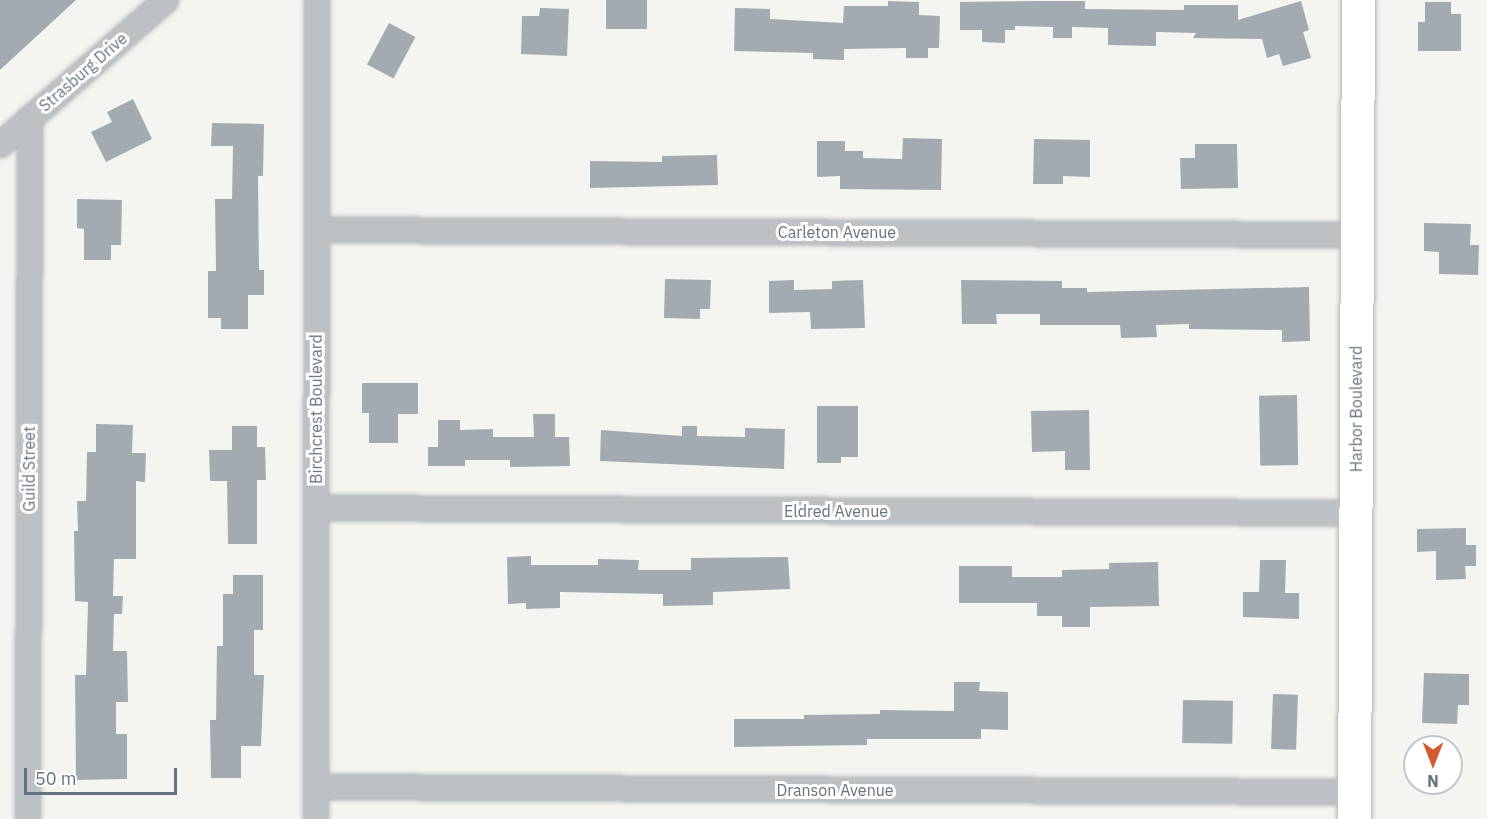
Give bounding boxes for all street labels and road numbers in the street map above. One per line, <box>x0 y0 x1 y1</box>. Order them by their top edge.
street label: Strasburg Drive <box>35 29 131 115</box>
street label: Carleton Avenue <box>778 222 896 242</box>
street label: Birchcrest Boulevard <box>306 334 326 484</box>
street label: Harbor Boulevard <box>1346 346 1366 472</box>
street label: Guild Street <box>19 426 39 512</box>
street label: Eldred Avenue <box>784 501 888 521</box>
street label: Dranson Avenue <box>776 780 894 800</box>

